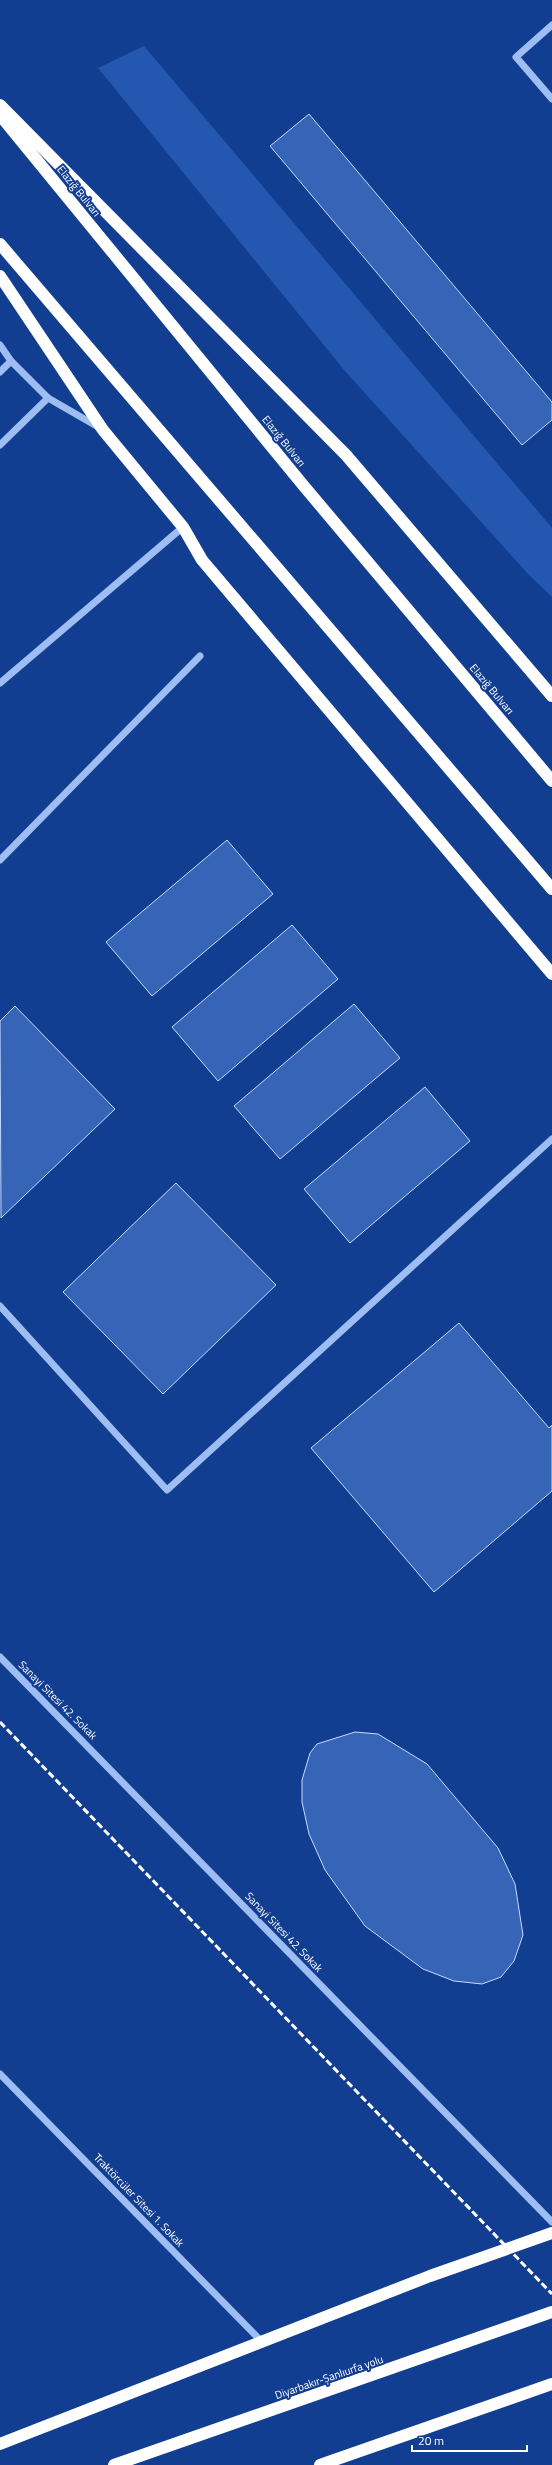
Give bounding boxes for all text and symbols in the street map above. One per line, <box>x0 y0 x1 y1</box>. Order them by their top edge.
street label: Elazığ Bulvarı <box>53 162 105 220</box>
street label: Elazığ Bulvarı <box>258 412 310 470</box>
street label: Elazığ Bulvarı <box>466 660 518 718</box>
street label: Sanayi Sitesi 42. Sokak <box>15 1657 102 1744</box>
street label: Sanayi Sitesi 42. Sokak <box>242 1888 327 1976</box>
street label: Traktörcüler Sitesi 1. Sokak <box>90 2150 188 2251</box>
street label: Diyarbakır-Şanlıurfa yolu <box>273 2351 386 2403</box>
scale bar <box>412 2427 527 2453</box>
text: 20 m <box>418 2431 444 2450</box>

